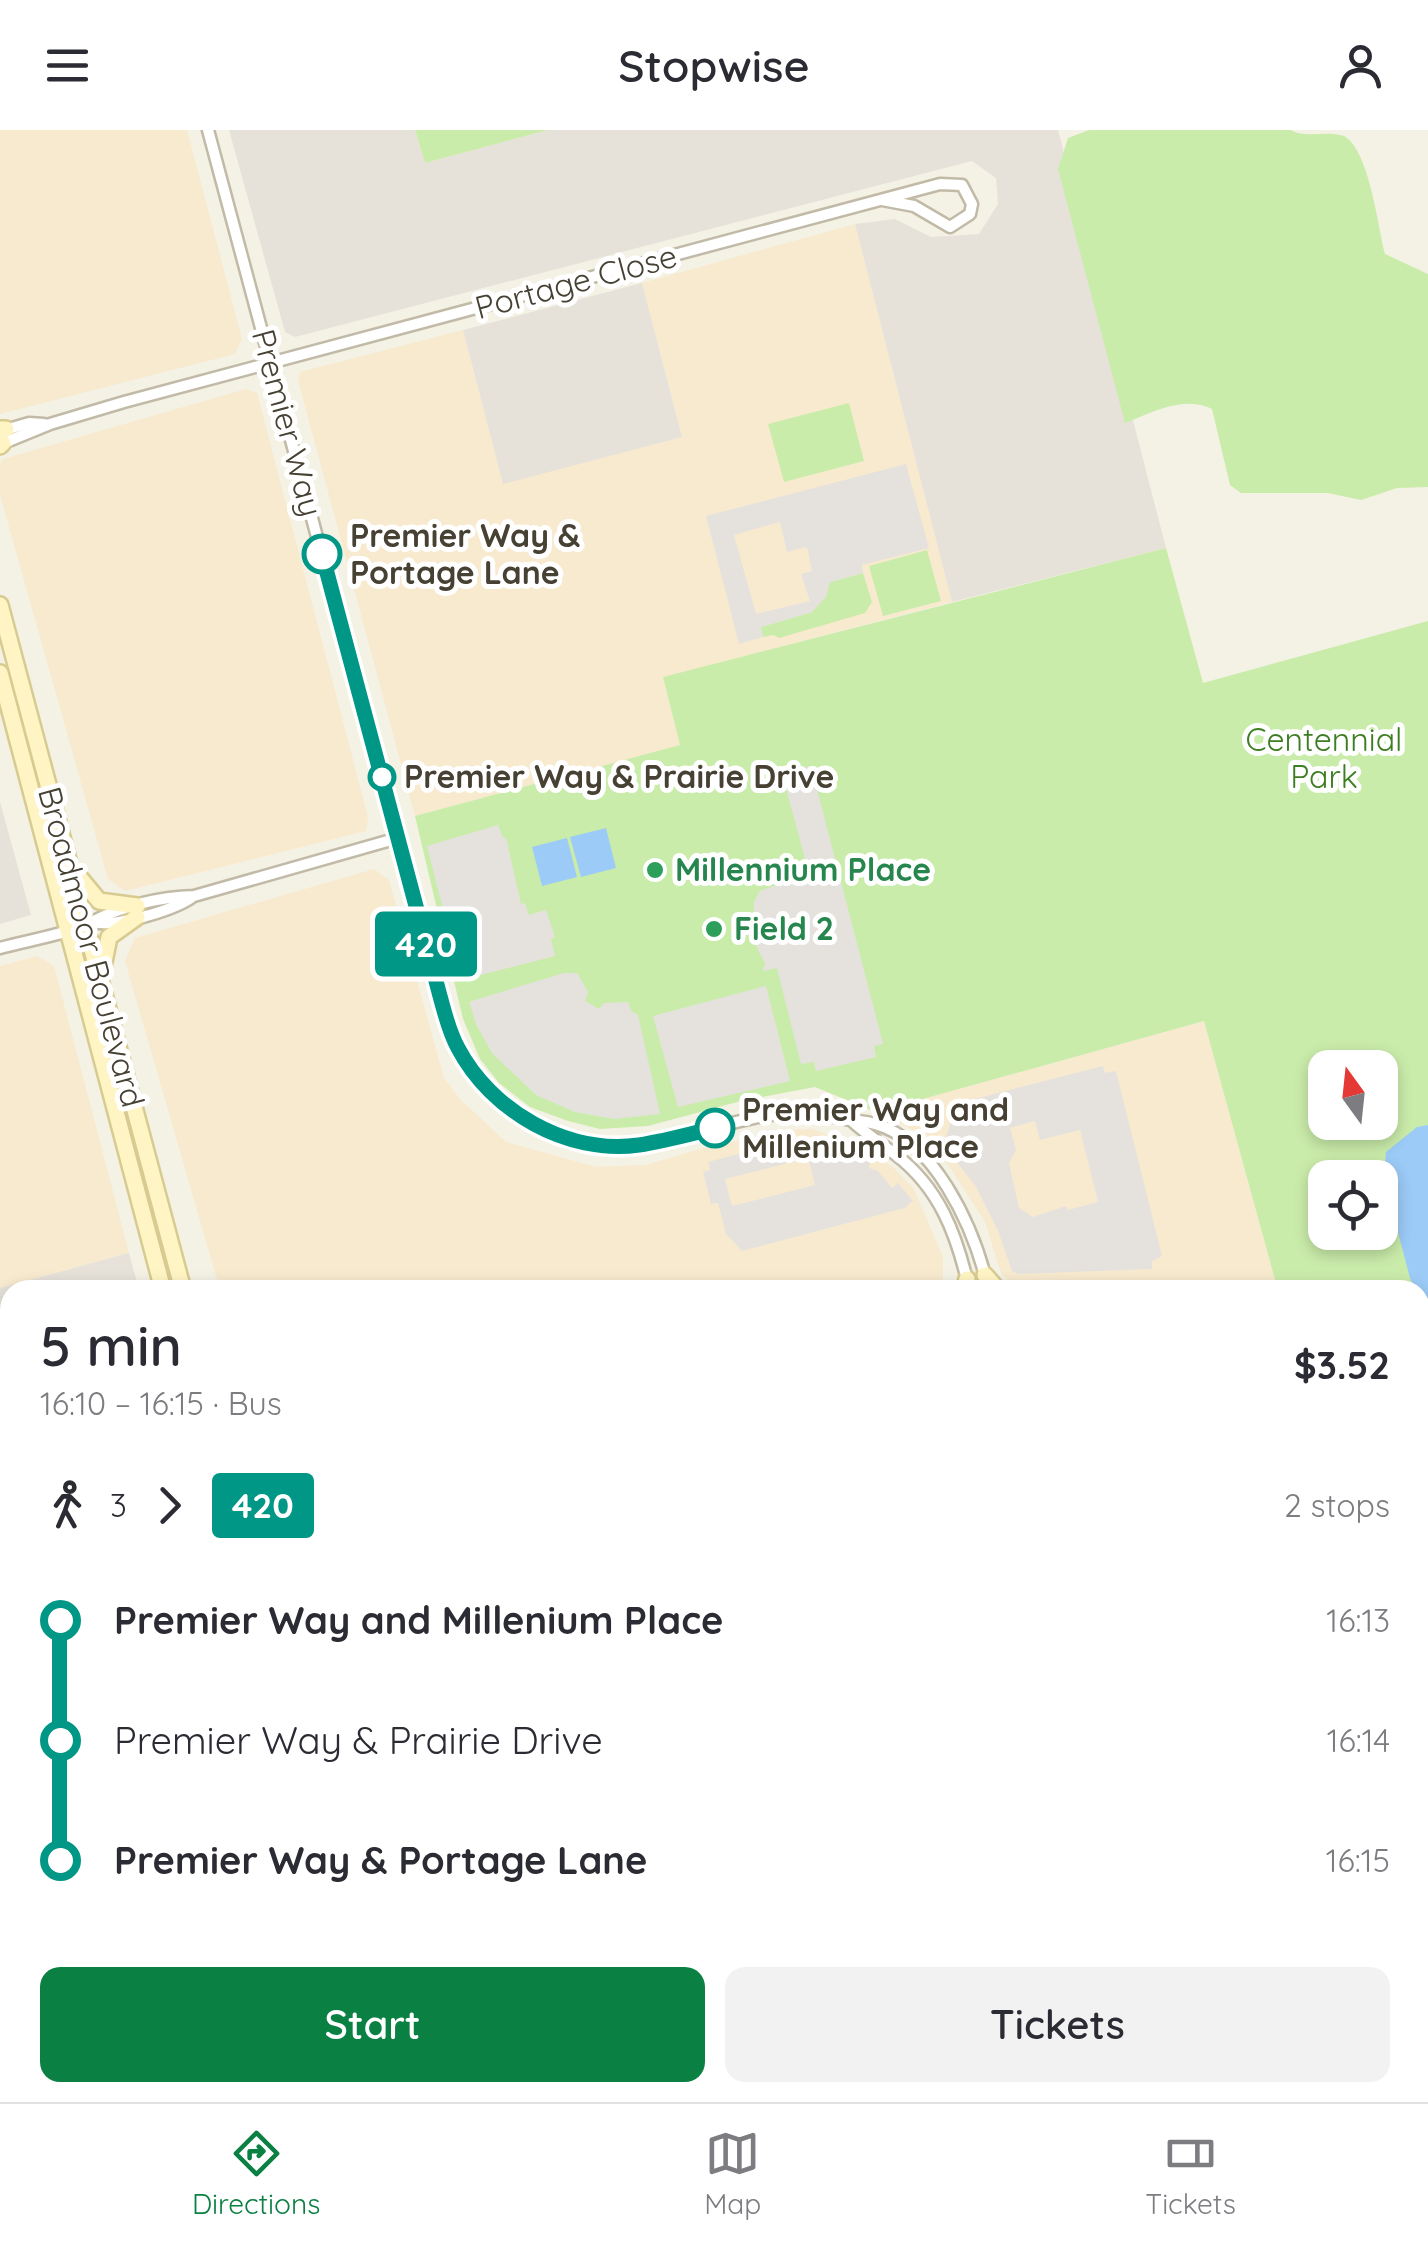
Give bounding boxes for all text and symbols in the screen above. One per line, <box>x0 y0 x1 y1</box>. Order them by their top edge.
text: Stopwise <box>618 37 810 93</box>
icon: menu <box>40 38 95 93</box>
icon: person <box>1333 38 1388 93</box>
street label: Portage Close <box>471 235 681 327</box>
street label: Premier Way <box>244 325 332 521</box>
place label: Premier Way & Portage Lane <box>350 515 581 592</box>
marker: Premier Way & Portage Lane <box>303 535 341 573</box>
park label: Centennial Park <box>1246 719 1402 796</box>
place label: Premier Way & Prairie Drive <box>404 756 834 796</box>
marker: Premier Way & Prairie Drive <box>369 764 395 790</box>
street label: Broadmoor Boulevard <box>30 782 154 1111</box>
place label: Millennium Place <box>675 849 931 889</box>
marker: Millennium Place <box>644 859 666 881</box>
place label: Field 2 <box>734 908 834 948</box>
line badge: 420 <box>368 912 484 976</box>
marker: Field 2 <box>703 918 725 940</box>
text: 420 <box>395 922 457 966</box>
north arrow <box>1308 1050 1398 1140</box>
map controls <box>1308 1050 1398 1250</box>
place label: Premier Way and Millenium Place <box>742 1089 1009 1166</box>
marker: Premier Way and Millenium Place <box>696 1109 734 1147</box>
button: locate <box>1308 1160 1398 1250</box>
text: 5 min <box>40 1311 182 1380</box>
text: $3.52 <box>1294 1341 1390 1389</box>
text: 16:10 – 16:15 · Bus <box>40 1383 282 1423</box>
icon: walk <box>40 1478 95 1533</box>
icon: forward <box>142 1478 197 1533</box>
text: 420 <box>232 1483 294 1527</box>
text: 3 <box>110 1485 127 1525</box>
text: 2 stops <box>1284 1485 1390 1525</box>
text: Premier Way and Millenium Place <box>114 1596 723 1644</box>
text: 16:13 <box>1326 1600 1390 1640</box>
text: Premier Way & Prairie Drive <box>114 1716 603 1764</box>
text: 16:14 <box>1327 1720 1390 1760</box>
text: Premier Way & Portage Lane <box>114 1836 647 1884</box>
text: 16:15 <box>1326 1840 1390 1880</box>
button: Start <box>40 1967 705 2082</box>
button: Tickets <box>725 1967 1390 2082</box>
tab: Directions <box>192 2126 320 2221</box>
tab: Map <box>704 2126 761 2221</box>
tab: Tickets <box>1145 2126 1236 2221</box>

